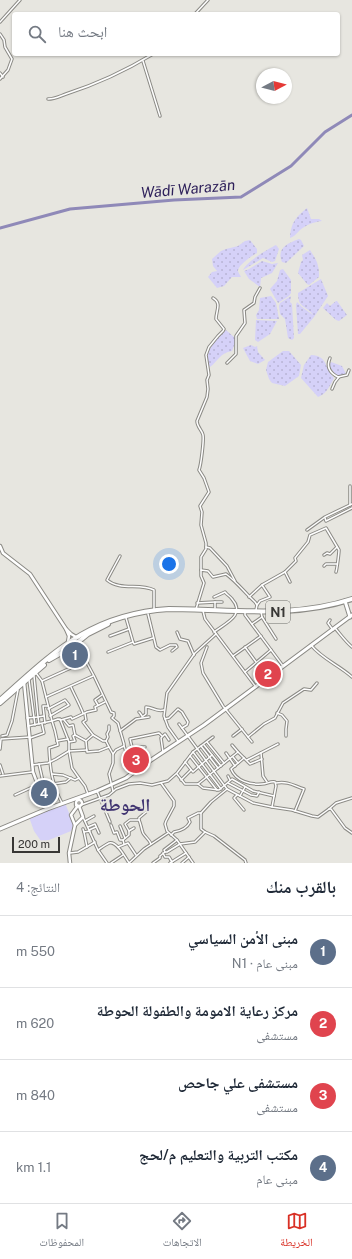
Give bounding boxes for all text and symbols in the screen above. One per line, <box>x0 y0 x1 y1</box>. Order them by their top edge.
search box <box>12 12 340 56</box>
icon: search <box>26 23 48 45</box>
text: ابحث هنا <box>58 23 107 40</box>
north arrow <box>256 68 292 104</box>
water label: Wādī Warazān <box>140 176 236 201</box>
your location <box>159 554 179 574</box>
road number: N1 <box>266 601 290 623</box>
pin: 1 <box>62 640 88 670</box>
pin: 2 <box>255 659 281 689</box>
pin: 3 <box>123 745 149 775</box>
pin: 4 <box>31 778 57 808</box>
district label: الحوطة <box>100 794 150 815</box>
scale bar <box>12 835 60 854</box>
text: 200 m <box>18 838 50 850</box>
text: بالقرب منك <box>266 877 336 897</box>
text: النتائج: 4 <box>16 880 60 895</box>
text: مبنى الأمن السياسي <box>188 930 298 947</box>
text: 550 m <box>16 944 55 959</box>
text: 1 <box>320 944 326 959</box>
text: مبنى عام · N1 <box>232 956 298 971</box>
text: مركز رعاية الامومة والطفولة الحوطة <box>97 1002 298 1019</box>
text: 620 m <box>16 1016 54 1031</box>
text: 2 <box>319 1016 327 1031</box>
text: مستشفى <box>256 1028 298 1043</box>
text: مستشفى علي جاحص <box>178 1074 298 1091</box>
text: 840 m <box>16 1088 55 1103</box>
text: 3 <box>319 1088 327 1103</box>
text: مستشفى <box>256 1100 298 1115</box>
text: مكتب التربية والتعليم م/لحج <box>139 1146 298 1163</box>
text: 1.1 km <box>16 1160 51 1175</box>
text: 4 <box>319 1160 327 1175</box>
text: مبنى عام <box>256 1172 298 1187</box>
tab: المحفوظات <box>39 1210 84 1253</box>
tab: الاتجاهات <box>163 1210 202 1253</box>
tab: الخريطة <box>280 1210 313 1253</box>

